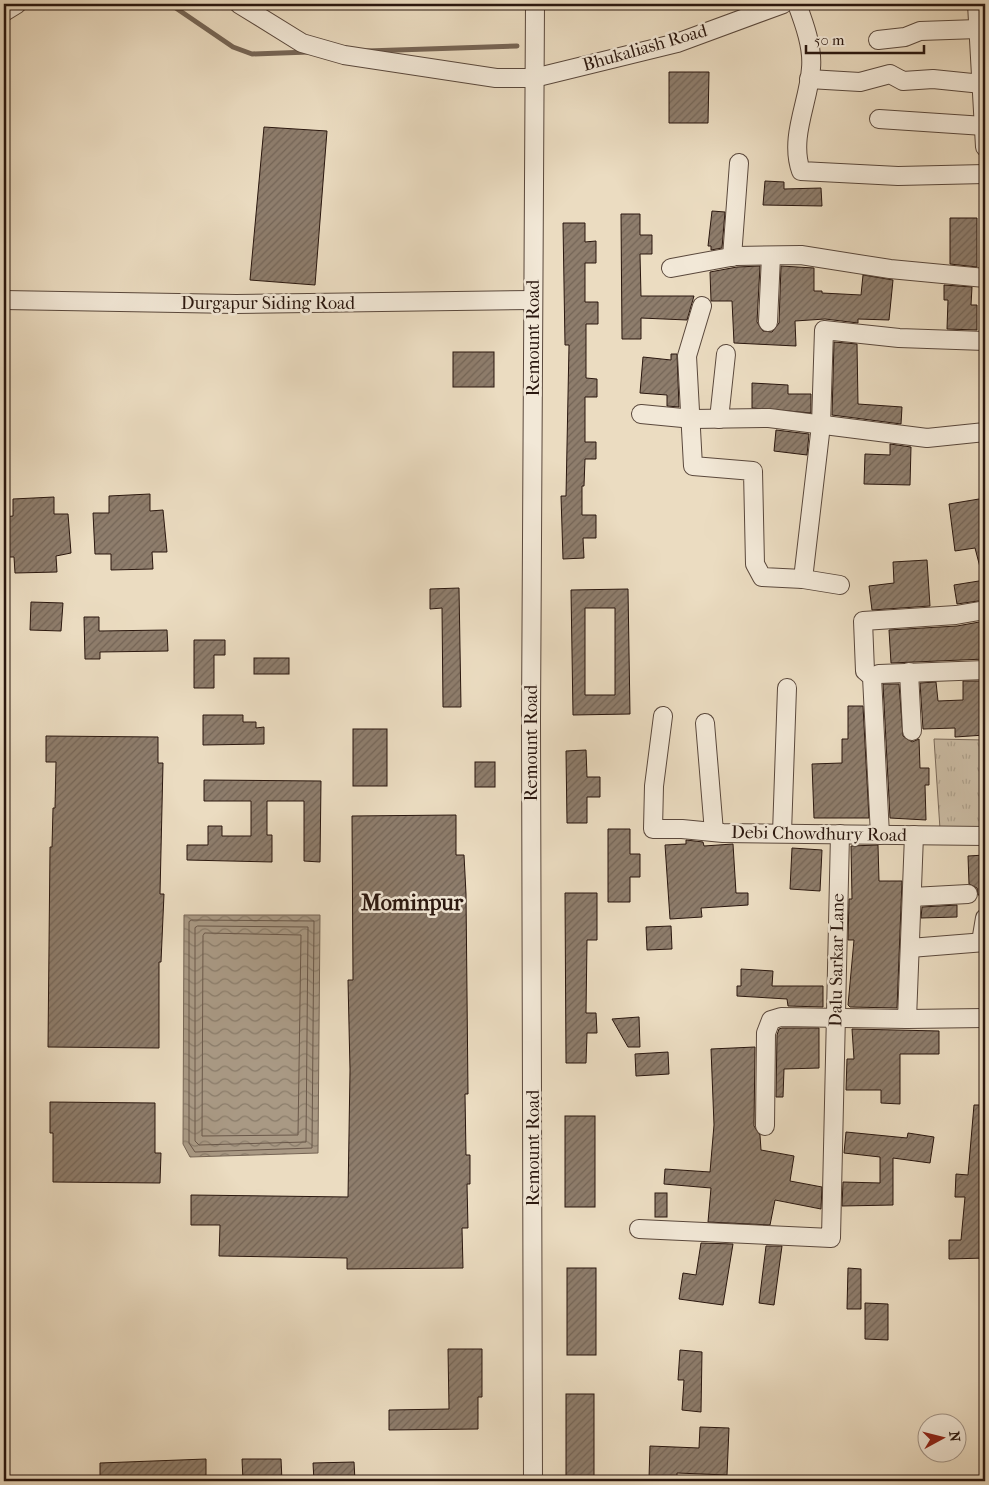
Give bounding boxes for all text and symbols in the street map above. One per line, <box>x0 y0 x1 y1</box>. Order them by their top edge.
street label: Bhukaliash Road <box>580 20 710 76</box>
scale bar <box>806 22 924 54</box>
text: 50 m <box>814 31 845 49</box>
street label: Remount Road <box>523 280 544 396</box>
street label: Durgapur Siding Road <box>181 293 355 314</box>
street label: Remount Road <box>521 685 542 801</box>
street label: Debi Chowdhury Road <box>731 822 907 846</box>
district label: Mominpur <box>360 890 464 916</box>
street label: Dalu Sarkar Lane <box>825 893 849 1027</box>
street label: Remount Road <box>523 1090 544 1206</box>
north arrow <box>916 1412 966 1462</box>
text: N <box>945 1430 964 1443</box>

